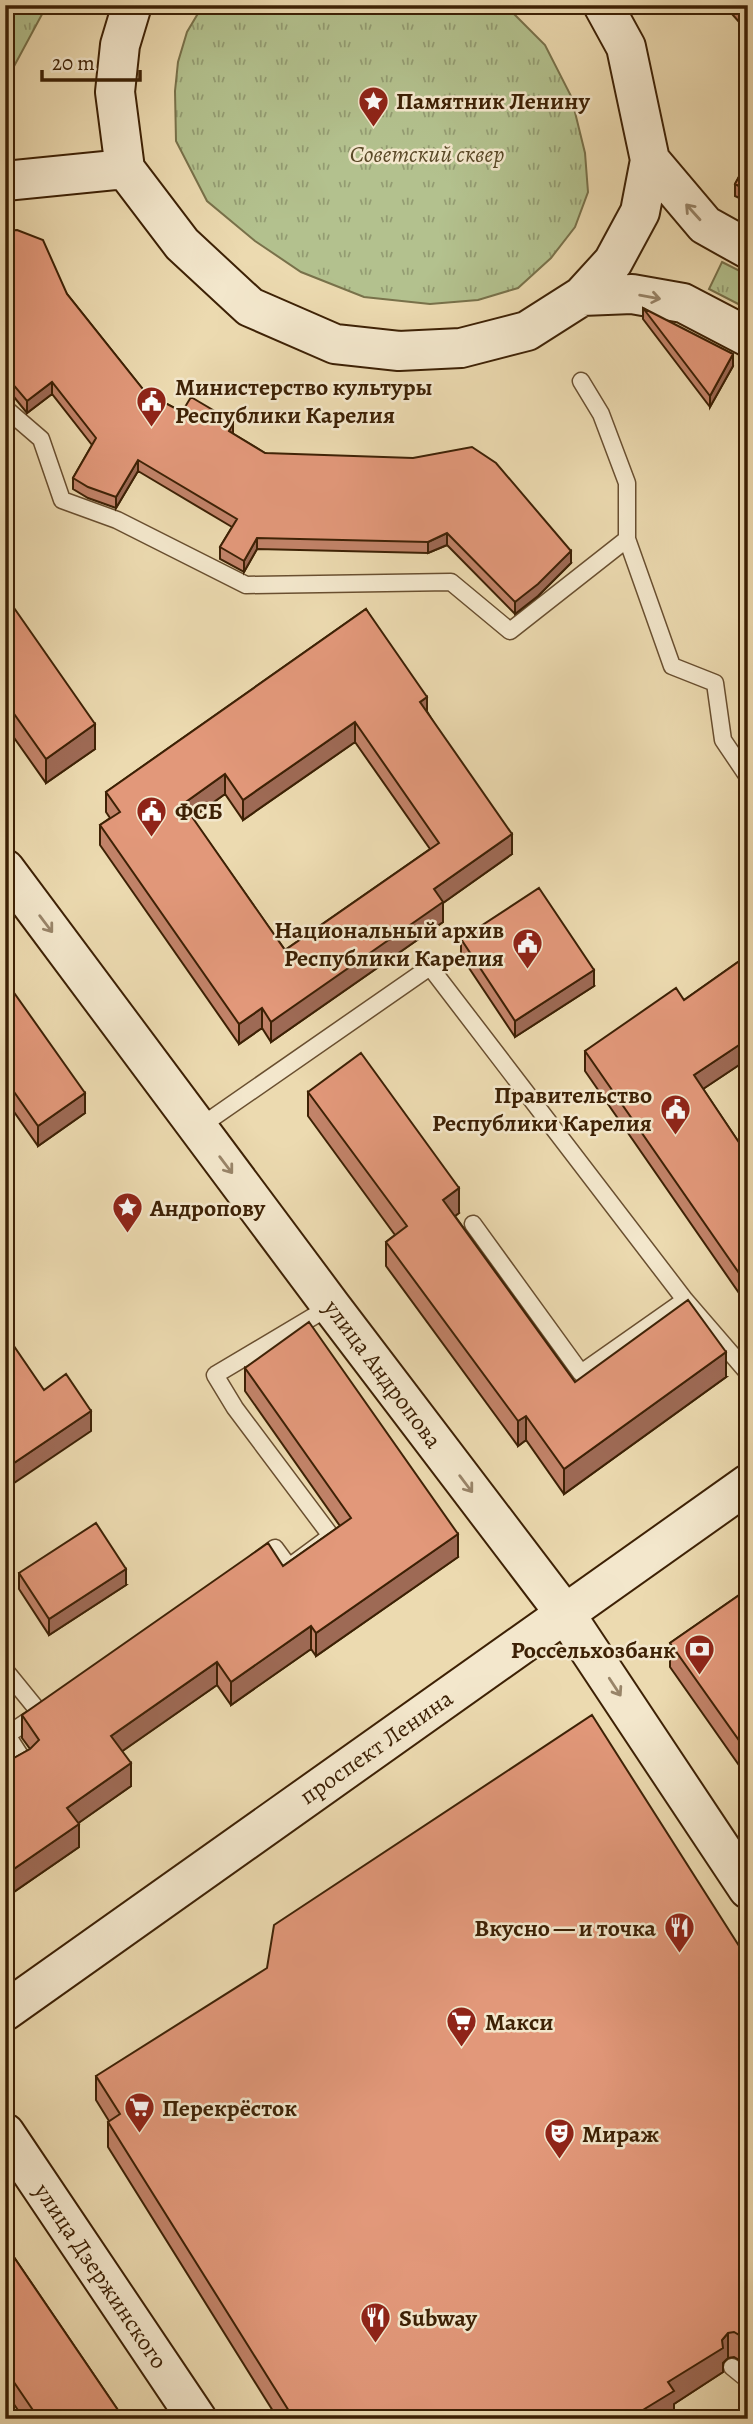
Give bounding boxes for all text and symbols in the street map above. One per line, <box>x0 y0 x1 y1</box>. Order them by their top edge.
scale bar <box>42 38 140 82</box>
text: 20 m <box>52 49 95 77</box>
place icon: Памятник Ленину <box>356 84 390 128</box>
place label: Памятник Ленину <box>396 85 590 117</box>
park label: Советский сквер <box>350 138 504 170</box>
one-way arrow <box>685 203 701 221</box>
one-way arrow <box>638 291 661 305</box>
place label: Министерство культуры Республики Карелия <box>175 371 432 431</box>
public building icon: Министерство культуры Республики Карелия <box>135 384 169 428</box>
public building icon: ФСБ <box>135 794 169 838</box>
place label: ФСБ <box>175 795 223 827</box>
one-way arrow <box>39 914 53 933</box>
place label: Национальный архив Республики Карелия <box>274 914 504 974</box>
public building icon: Национальный архив Республики Карелия <box>510 927 544 971</box>
place label: Правительство Республики Карелия <box>432 1079 652 1139</box>
public building icon: Правительство Республики Карелия <box>658 1092 692 1136</box>
one-way arrow <box>218 1155 233 1174</box>
place icon: Андропову <box>110 1191 144 1235</box>
place label: Андропову <box>149 1192 266 1224</box>
street label: улица Андропова <box>316 1292 449 1455</box>
one-way arrow <box>458 1474 473 1493</box>
bank icon: Россельхозбанк <box>682 1633 716 1677</box>
place label: Россельхозбанк <box>511 1634 676 1666</box>
one-way arrow <box>608 1677 622 1696</box>
street label: проспект Ленина <box>293 1682 459 1812</box>
restaurant icon: Вкусно — и точка <box>662 1911 696 1955</box>
place label: Вкусно — и точка <box>474 1912 657 1944</box>
supermarket icon: Макси <box>445 2005 479 2049</box>
place label: Макси <box>485 2006 553 2038</box>
supermarket icon: Перекрёсток <box>122 2091 156 2135</box>
place label: Перекрёсток <box>162 2092 297 2124</box>
theatre icon: Мираж <box>542 2117 576 2161</box>
place label: Мираж <box>582 2118 660 2150</box>
street label: улица Дзержинского <box>26 2176 175 2375</box>
restaurant icon: Subway <box>359 2301 393 2345</box>
place label: Subway <box>399 2302 478 2334</box>

